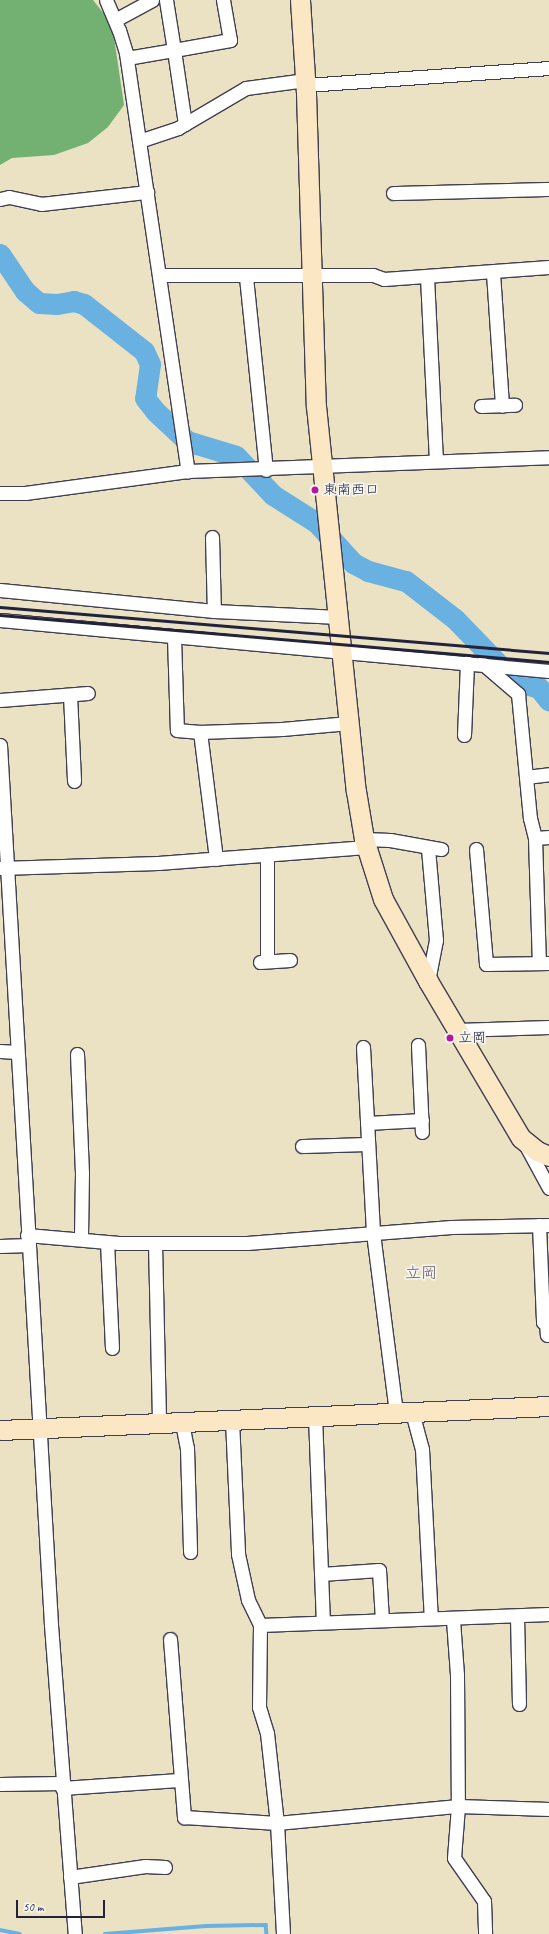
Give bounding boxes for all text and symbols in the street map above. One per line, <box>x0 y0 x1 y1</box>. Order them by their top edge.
place label: 東南西口 <box>323 482 379 498</box>
marker: 東南西口 <box>310 485 320 495</box>
place label: 立岡 <box>458 1030 486 1046</box>
marker: 立岡 <box>445 1033 455 1043</box>
district label: 立岡 <box>405 1263 437 1283</box>
scale bar <box>18 1892 107 1918</box>
text: 50 m <box>23 1899 43 1915</box>

